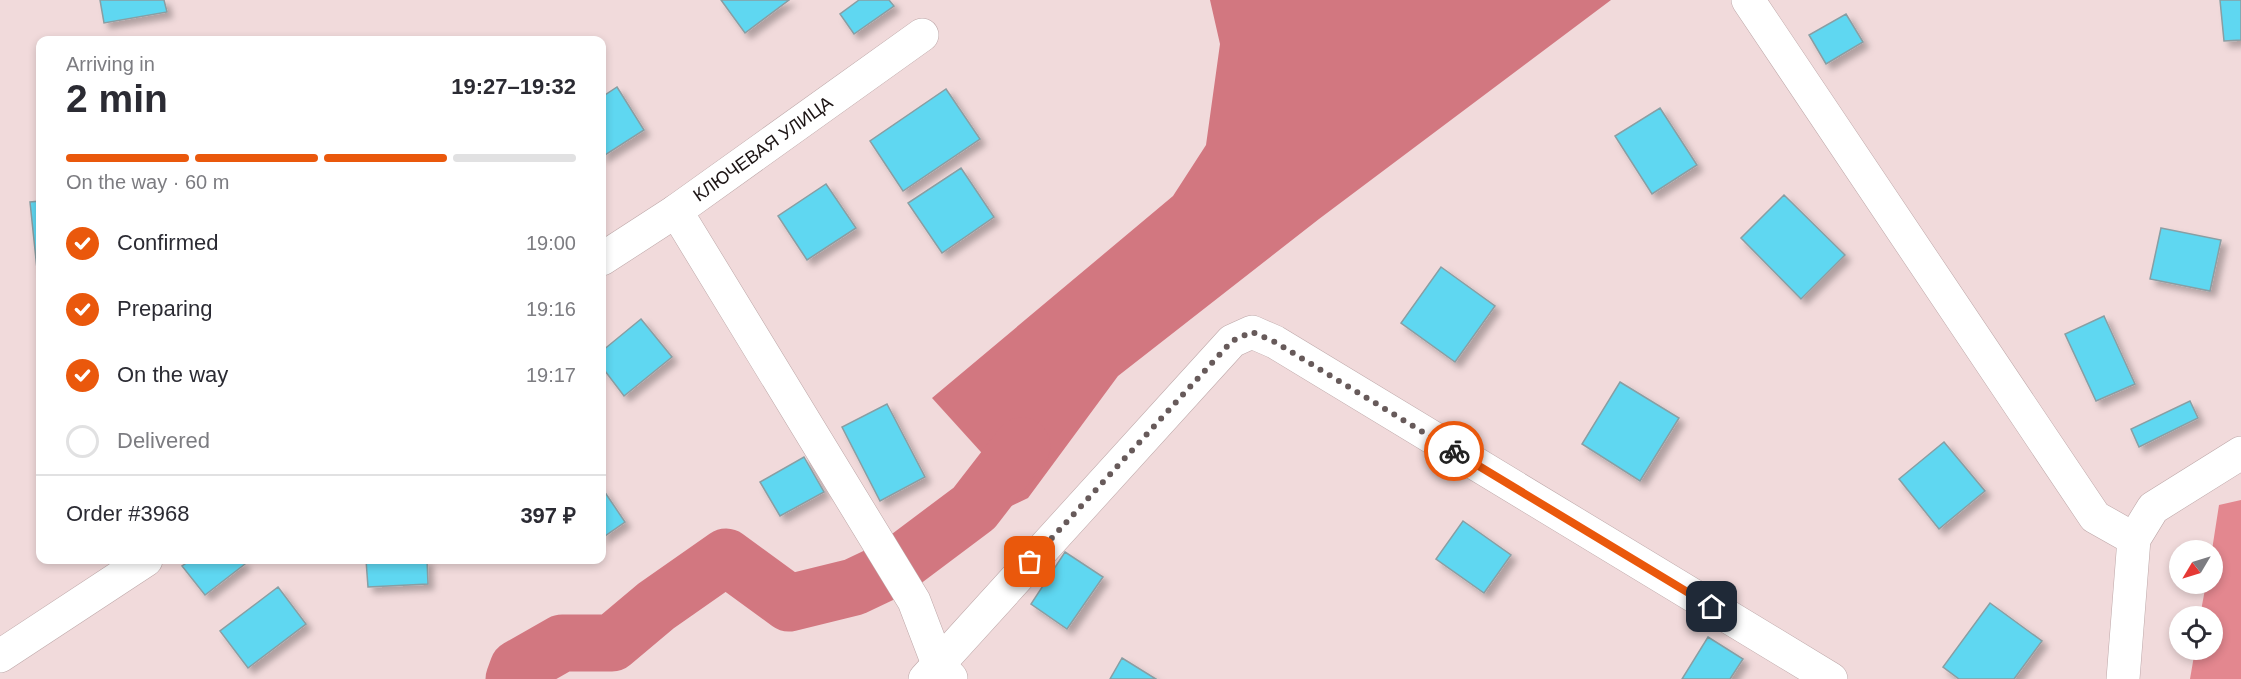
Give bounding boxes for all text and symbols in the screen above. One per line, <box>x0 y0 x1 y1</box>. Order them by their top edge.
text: Arriving in <box>66 53 155 75</box>
text: 19:27–19:32 <box>451 74 576 99</box>
text: 2 min <box>66 77 168 120</box>
street label: КЛЮЧЕВАЯ УЛИЦА <box>689 92 836 205</box>
text: On the way · 60 m <box>66 171 229 193</box>
icon: check <box>66 227 99 260</box>
text: Confirmed <box>117 230 218 255</box>
text: 19:00 <box>526 232 576 254</box>
icon: check <box>66 293 99 326</box>
text: Preparing <box>117 296 212 321</box>
text: 19:16 <box>526 298 576 320</box>
icon: check <box>66 359 99 392</box>
text: On the way <box>117 362 228 387</box>
text: 19:17 <box>526 364 576 386</box>
courier <box>1424 421 1484 481</box>
text: Delivered <box>117 428 210 453</box>
icon: bike <box>1438 435 1471 468</box>
text: Order #3968 <box>66 501 190 526</box>
text: 397 ₽ <box>520 503 576 528</box>
pin <box>1004 536 1055 587</box>
north arrow <box>2169 540 2223 594</box>
map controls <box>2169 540 2223 660</box>
icon: bag <box>1013 545 1046 578</box>
pin <box>1686 581 1737 632</box>
icon: home <box>1695 590 1728 623</box>
button: locate <box>2169 606 2223 660</box>

